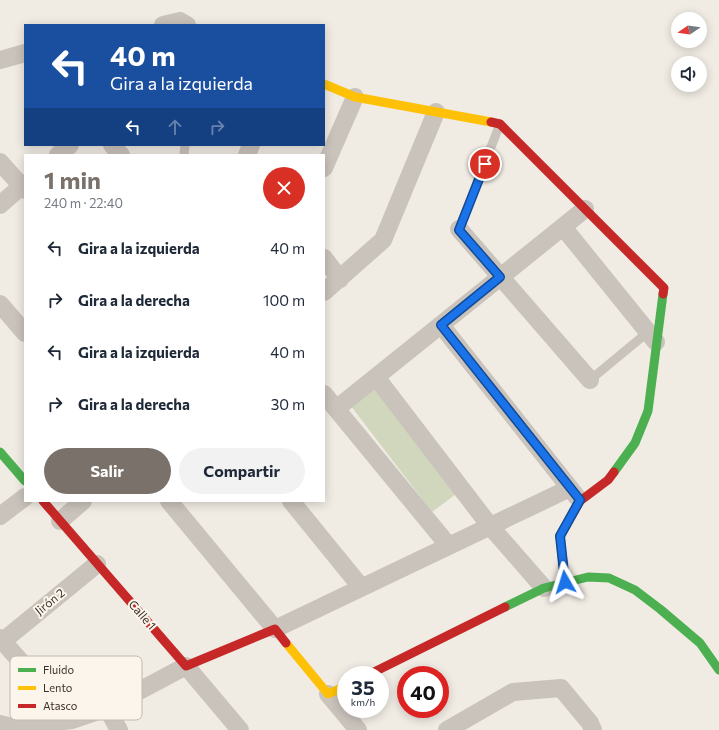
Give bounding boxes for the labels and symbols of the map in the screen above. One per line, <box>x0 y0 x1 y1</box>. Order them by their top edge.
north arrow <box>671 12 707 48</box>
pin <box>468 147 502 181</box>
position arrow <box>544 561 586 603</box>
street label: Jirón 2 <box>32 585 68 618</box>
street label: Calle 1 <box>126 597 159 632</box>
legend <box>10 656 142 720</box>
text: Fluido <box>43 663 74 676</box>
speed limit sign: 40 <box>397 666 449 718</box>
text: Lento <box>43 681 73 694</box>
text: Atasco <box>43 699 78 712</box>

